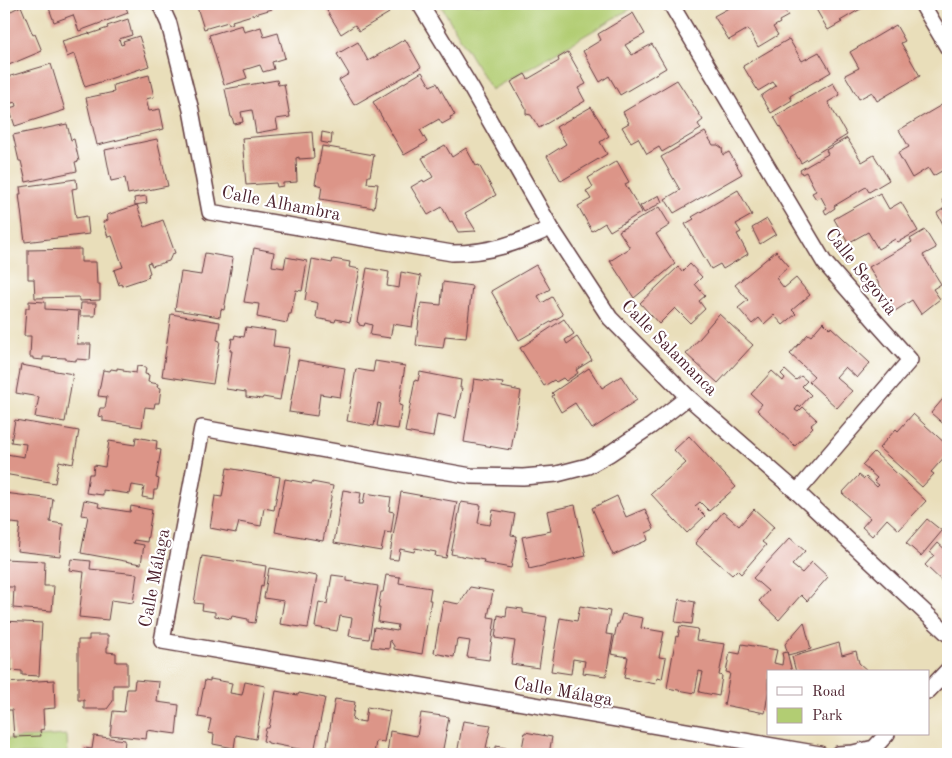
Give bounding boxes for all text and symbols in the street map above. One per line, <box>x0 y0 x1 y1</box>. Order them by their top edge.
street label: Calle Alhambra <box>220 184 342 224</box>
street label: Calle Segovia <box>822 225 900 319</box>
street label: Calle Salamanca <box>618 297 720 399</box>
street label: Calle Málaga <box>137 527 173 629</box>
legend <box>767 670 930 736</box>
street label: Calle Málaga <box>512 674 614 710</box>
text: Road <box>812 685 846 700</box>
text: Park <box>812 709 843 724</box>

